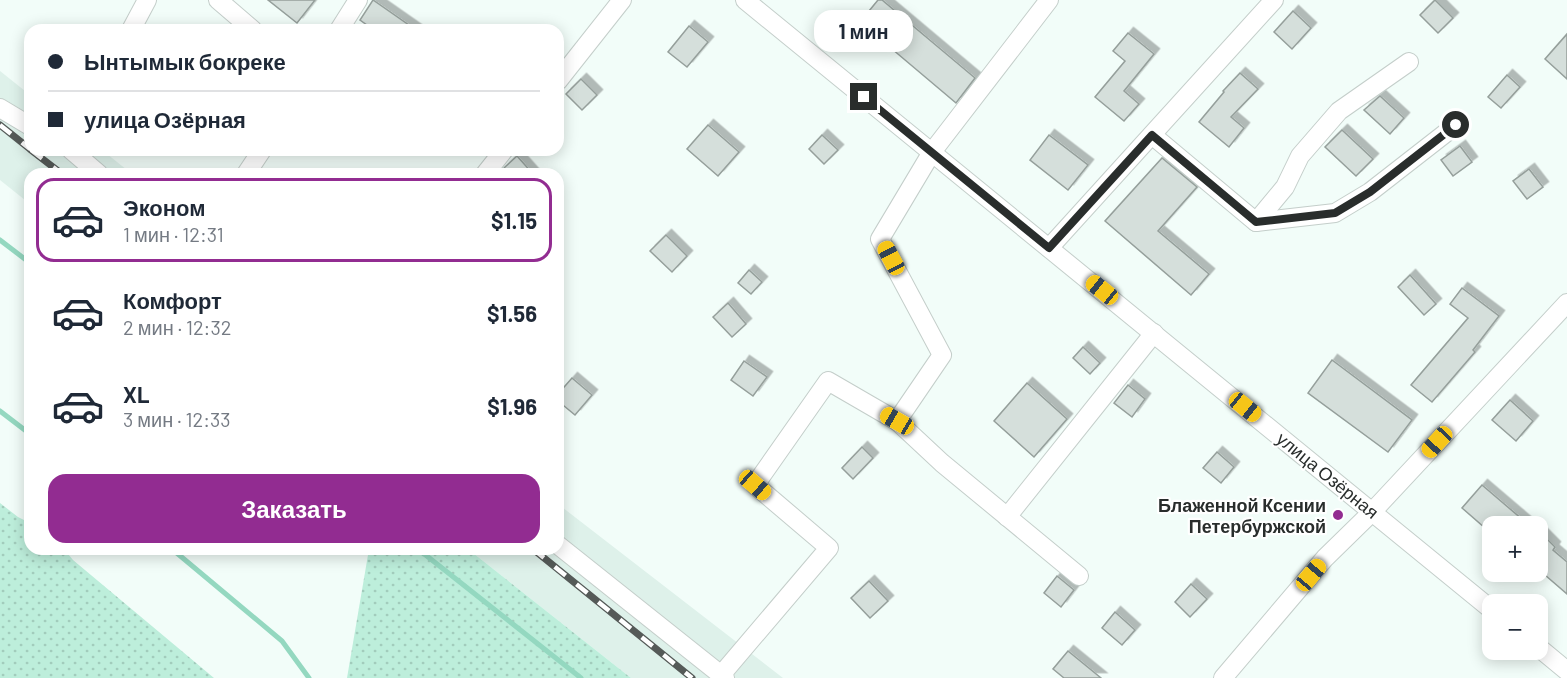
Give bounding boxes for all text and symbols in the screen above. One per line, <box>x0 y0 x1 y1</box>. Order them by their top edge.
callout: 1 мин <box>814 10 914 52</box>
text: 1 мин <box>838 19 889 43</box>
text: Ынтымык бокреке <box>84 48 286 74</box>
route end <box>850 83 877 110</box>
text: улица Озёрная <box>84 106 246 132</box>
route start <box>1442 111 1469 138</box>
icon: car <box>51 193 105 247</box>
text: Эконом <box>123 194 206 220</box>
text: $1.15 <box>491 207 537 233</box>
text: 1 мин · 12:31 <box>123 222 224 246</box>
car <box>875 238 907 278</box>
car <box>1082 272 1122 308</box>
icon: car <box>51 286 105 340</box>
text: Комфорт <box>123 287 222 313</box>
text: $1.56 <box>487 300 537 326</box>
text: 2 мин · 12:32 <box>123 315 231 339</box>
icon: car <box>51 379 105 433</box>
text: XL <box>123 381 149 407</box>
car <box>1225 389 1265 425</box>
text: $1.96 <box>487 393 537 419</box>
car <box>877 404 917 438</box>
text: 3 мин · 12:33 <box>123 407 231 431</box>
car <box>1418 423 1456 461</box>
street label: улица Озёрная <box>1272 427 1384 523</box>
car <box>736 466 774 504</box>
button: Заказать <box>48 474 540 543</box>
place label: Блаженной Ксении Петербуржской <box>1158 494 1326 537</box>
marker: Блаженной Ксении Петербуржской <box>1331 508 1345 522</box>
map controls <box>1482 516 1548 660</box>
button: + <box>1482 516 1548 582</box>
car <box>1293 555 1329 595</box>
button: − <box>1482 594 1548 660</box>

